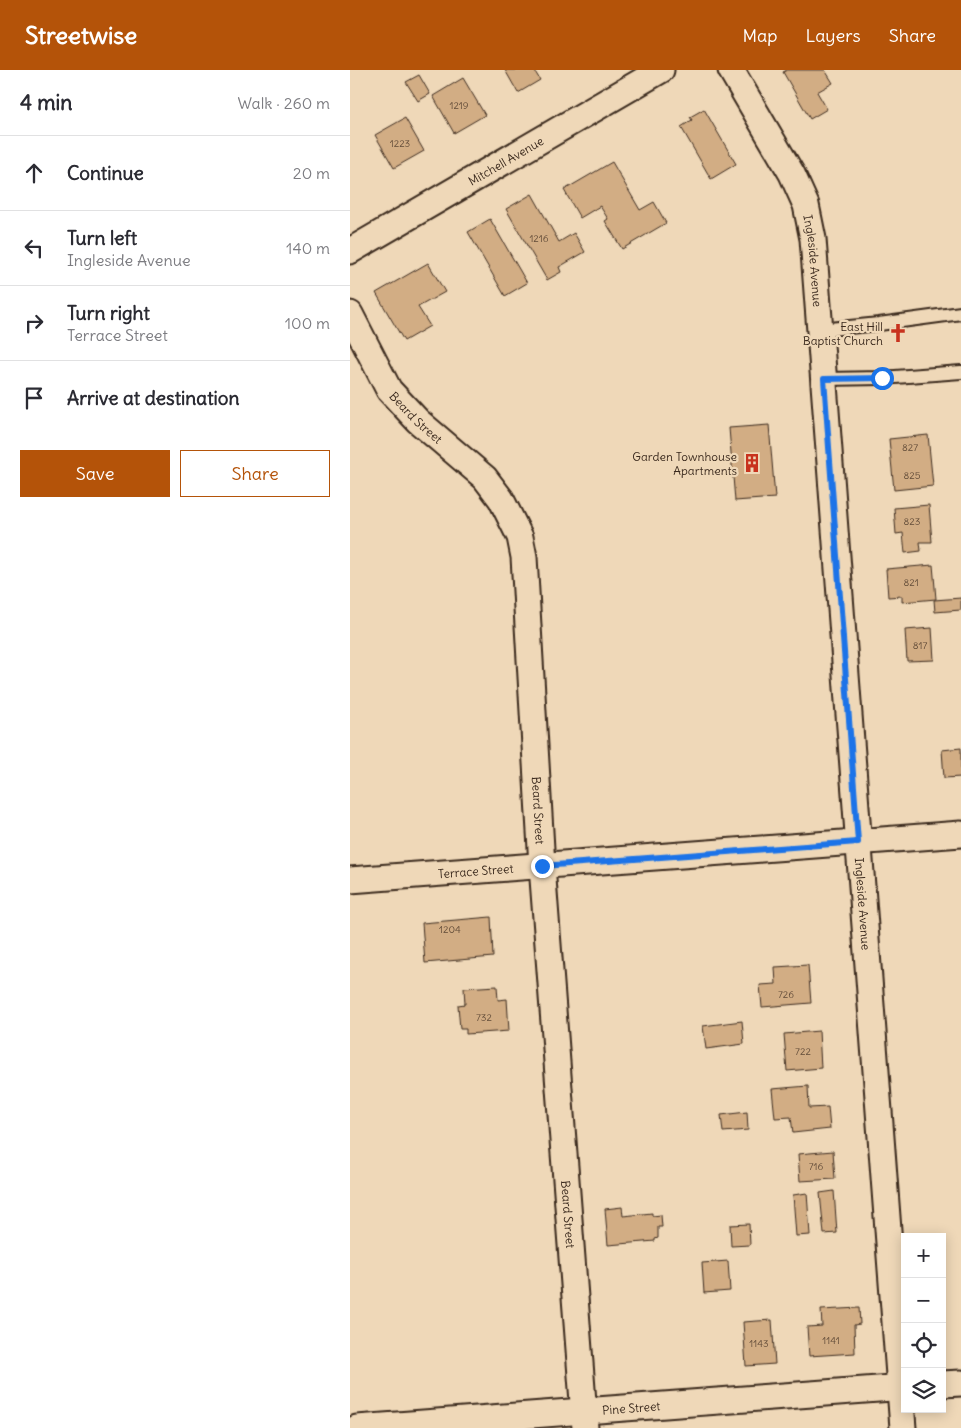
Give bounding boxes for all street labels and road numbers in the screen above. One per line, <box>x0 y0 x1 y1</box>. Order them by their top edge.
street label: Mitchell Avenue <box>465 133 546 188</box>
street label: Ingleside Avenue <box>801 213 826 307</box>
street label: Beard Street <box>387 388 446 446</box>
street label: Beard Street <box>529 776 548 845</box>
street label: Ingleside Avenue <box>852 857 874 951</box>
street label: Terrace Street <box>437 860 514 881</box>
street label: Beard Street <box>559 1180 579 1249</box>
street label: Pine Street <box>602 1398 661 1417</box>

